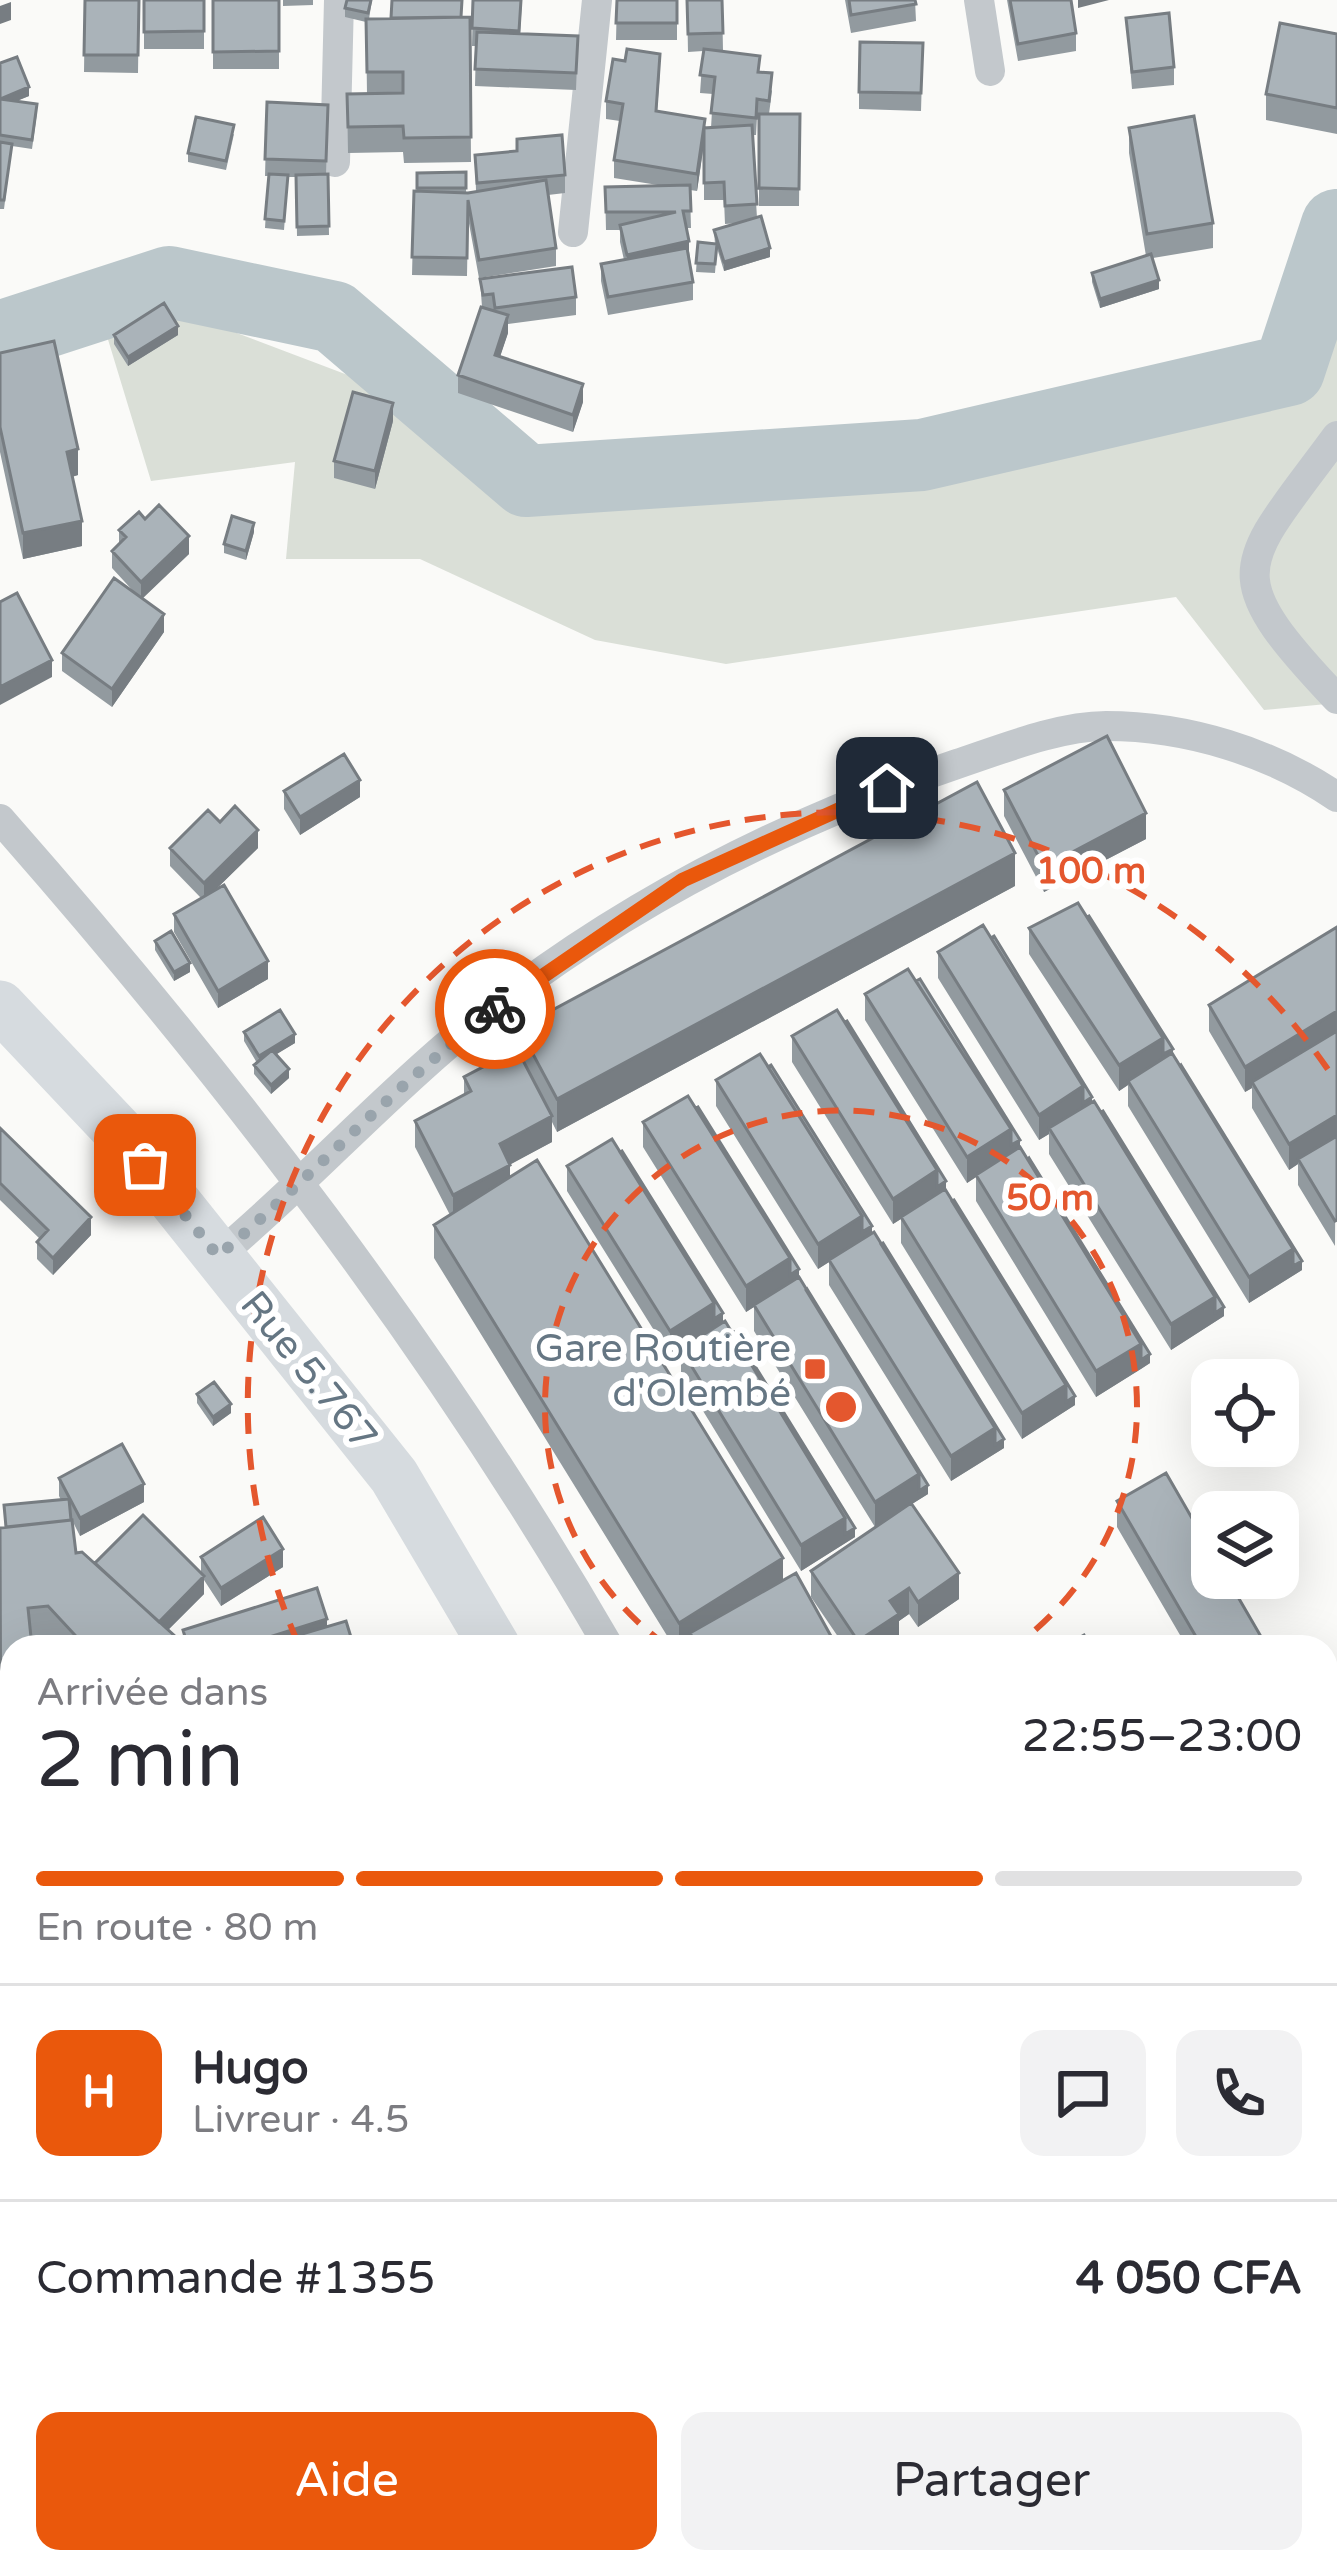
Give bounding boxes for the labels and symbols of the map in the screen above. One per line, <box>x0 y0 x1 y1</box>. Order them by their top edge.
pin <box>836 737 938 839</box>
text: 100 m <box>1036 850 1146 893</box>
courier <box>435 949 555 1069</box>
pin <box>94 1114 196 1216</box>
text: 50 m <box>1006 1177 1094 1220</box>
street label: Rue 5.767 <box>230 1282 387 1460</box>
place label: Gare Routière d'Olembé <box>535 1325 791 1417</box>
marker: Gare Routière d'Olembé <box>802 1356 828 1382</box>
centre of rings <box>820 1386 862 1428</box>

